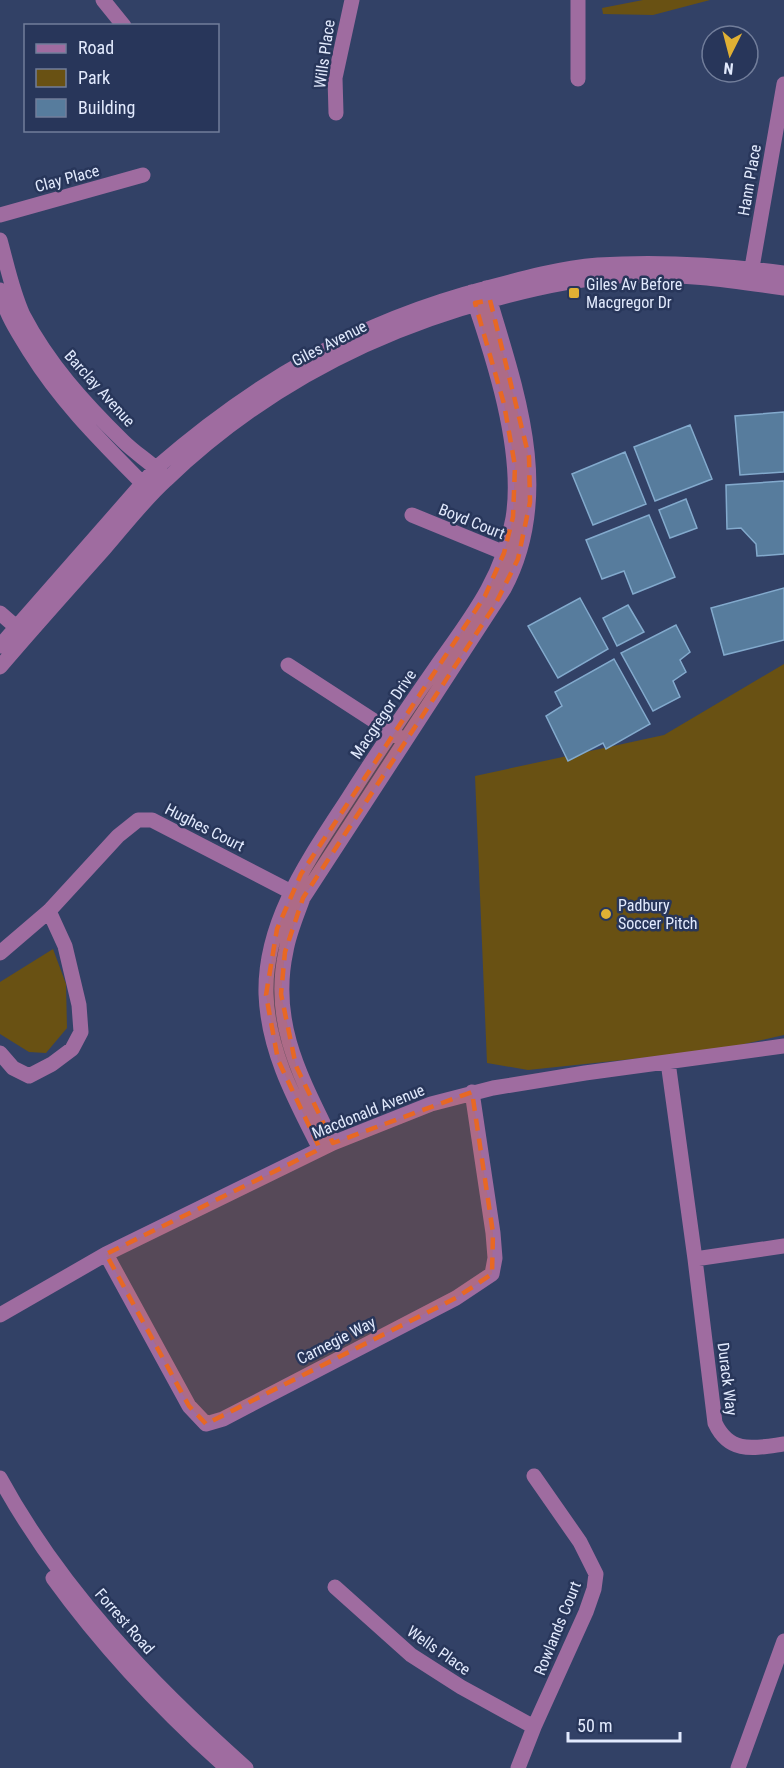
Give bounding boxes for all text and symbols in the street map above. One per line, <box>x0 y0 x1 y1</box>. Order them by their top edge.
street label: Wills Place <box>310 18 339 90</box>
legend <box>24 24 219 132</box>
north arrow <box>700 24 760 84</box>
text: Road <box>78 37 114 58</box>
text: N <box>723 58 734 78</box>
text: Park <box>78 67 110 88</box>
text: Building <box>78 97 135 118</box>
street label: Hann Place <box>734 143 765 217</box>
street label: Clay Place <box>33 161 101 196</box>
place label: Giles Av Before Macgregor Dr <box>586 275 682 312</box>
marker: Giles Av Before Macgregor Dr <box>567 286 581 300</box>
street label: Giles Avenue <box>289 317 370 370</box>
street label: Barclay Avenue <box>60 346 139 430</box>
street label: Boyd Court <box>436 500 508 543</box>
street label: Macgregor Drive <box>347 666 420 763</box>
street label: Hughes Court <box>162 799 248 856</box>
place label: Padbury Soccer Pitch <box>618 896 698 933</box>
marker: Padbury Soccer Pitch <box>599 907 613 921</box>
street label: Macdonald Avenue <box>309 1080 427 1143</box>
street label: Carnegie Way <box>294 1312 379 1368</box>
street label: Durack Way <box>714 1341 741 1417</box>
street label: Rowlands Court <box>530 1578 585 1678</box>
street label: Forrest Road <box>91 1585 158 1658</box>
street label: Wells Place <box>403 1622 474 1679</box>
scale bar <box>568 1705 680 1743</box>
text: 50 m <box>577 1715 612 1736</box>

